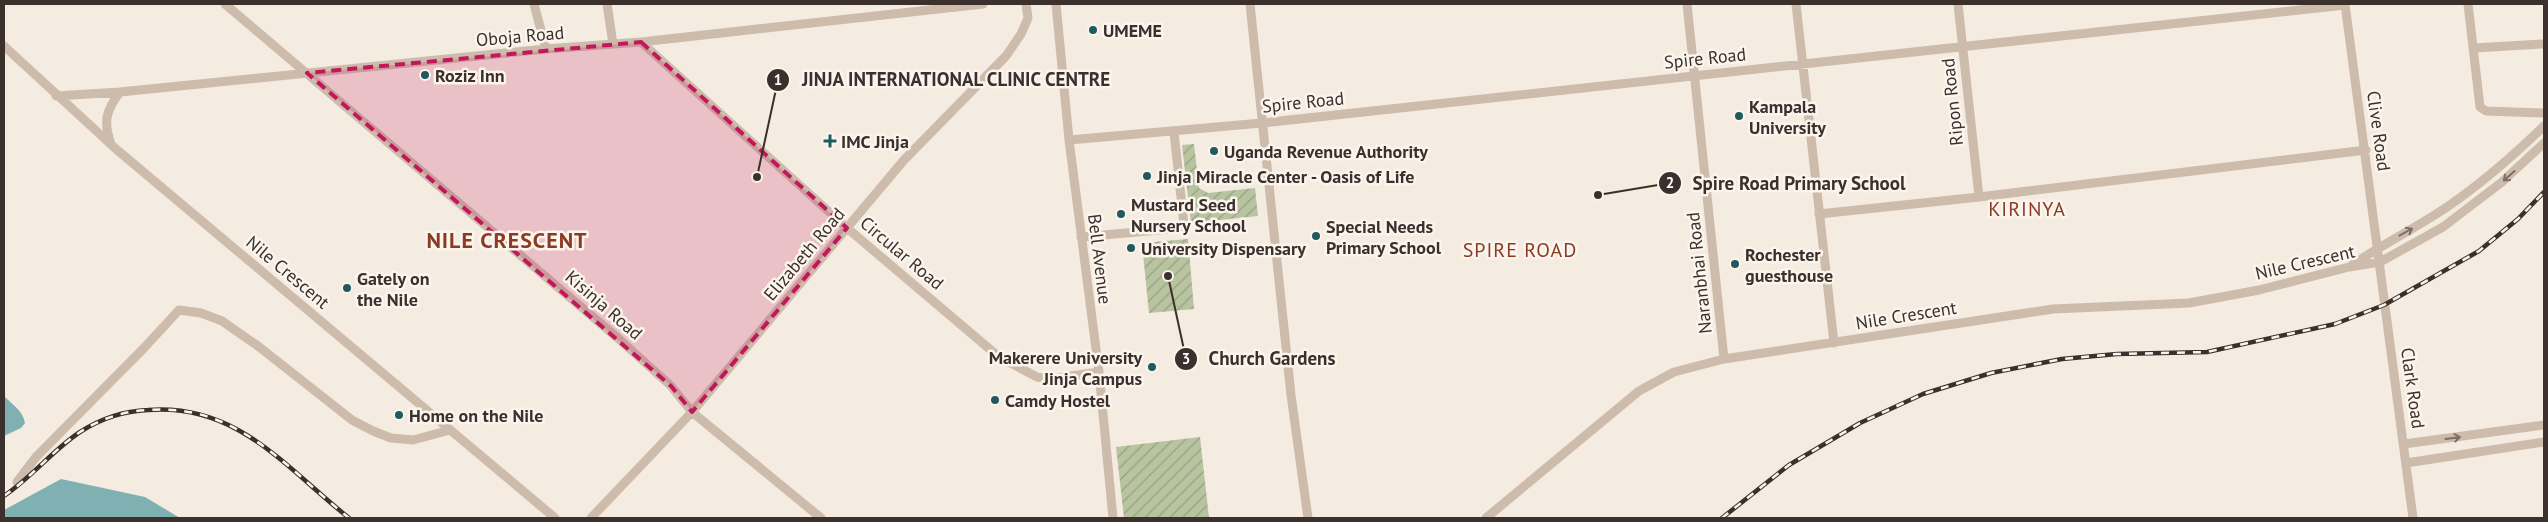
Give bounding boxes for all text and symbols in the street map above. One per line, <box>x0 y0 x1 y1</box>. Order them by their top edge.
place label: UMEME <box>1103 19 1162 42</box>
street label: Oboja Road <box>475 21 565 51</box>
marker: UMEME <box>1087 24 1099 36</box>
street label: Spire Road <box>1663 42 1747 74</box>
street label: Ripon Road <box>1936 57 1968 147</box>
callout: JINJA INTERNATIONAL CLINIC CENTRE <box>766 63 1122 97</box>
place label: Roziz Inn <box>435 64 505 87</box>
text: JINJA INTERNATIONAL CLINIC CENTRE <box>801 67 1110 91</box>
marker: Roziz Inn <box>419 69 431 81</box>
text: 1 <box>774 70 782 89</box>
street label: Spire Road <box>1261 86 1345 118</box>
street label: Clive Road <box>2362 89 2396 173</box>
place label: Kampala University <box>1749 95 1826 139</box>
marker: Kampala University <box>1733 110 1745 122</box>
place label: IMC Jinja <box>841 130 909 153</box>
marker: IMC Jinja <box>823 134 837 148</box>
place label: Uganda Revenue Authority <box>1224 140 1428 163</box>
marker: Uganda Revenue Authority <box>1208 145 1220 157</box>
place label: Jinja Miracle Center - Oasis of Life <box>1156 165 1414 188</box>
callout: Spire Road Primary School <box>1657 166 1916 200</box>
marker: Jinja Miracle Center - Oasis of Life <box>1141 170 1153 182</box>
one-way arrow <box>2502 170 2515 182</box>
text: Spire Road Primary School <box>1692 171 1906 195</box>
text: 2 <box>1666 173 1674 192</box>
place label: Mustard Seed Nursery School <box>1131 193 1247 237</box>
district label: KIRINYA <box>1988 196 2066 222</box>
street label: Elizabeth Road <box>758 203 850 305</box>
marker: Mustard Seed Nursery School <box>1115 208 1127 220</box>
street label: Circular Road <box>855 211 949 295</box>
street label: Naranbhai Road <box>1681 211 1717 335</box>
street label: Bell Avenue <box>1083 213 1117 305</box>
place label: Special Needs Primary School <box>1326 215 1442 259</box>
district label: NILE CRESCENT <box>426 226 588 254</box>
one-way arrow <box>2398 227 2413 237</box>
street label: Nile Crescent <box>242 230 334 314</box>
marker: Special Needs Primary School <box>1310 230 1322 242</box>
place label: University Dispensary <box>1141 237 1306 260</box>
district label: SPIRE ROAD <box>1463 237 1577 263</box>
street label: Nile Crescent <box>2253 239 2357 285</box>
marker: University Dispensary <box>1125 242 1137 254</box>
place label: Rochester guesthouse <box>1745 243 1833 287</box>
marker: Rochester guesthouse <box>1729 258 1741 270</box>
street label: Kisinja Road <box>561 265 647 345</box>
place label: Gately on the Nile <box>357 267 430 311</box>
marker: Gately on the Nile <box>341 282 353 294</box>
street label: Nile Crescent <box>1854 296 1958 334</box>
callout: Church Gardens <box>1174 342 1346 376</box>
place label: Makerere University Jinja Campus <box>989 346 1142 390</box>
text: Church Gardens <box>1209 346 1335 370</box>
street label: Clark Road <box>2396 346 2430 430</box>
text: 3 <box>1182 349 1190 368</box>
marker: Makerere University Jinja Campus <box>1146 361 1158 373</box>
place label: Camdy Hostel <box>1005 389 1111 412</box>
marker: Camdy Hostel <box>989 394 1001 406</box>
place label: Home on the Nile <box>409 404 544 427</box>
marker: Home on the Nile <box>393 409 405 421</box>
one-way arrow <box>2444 433 2460 443</box>

